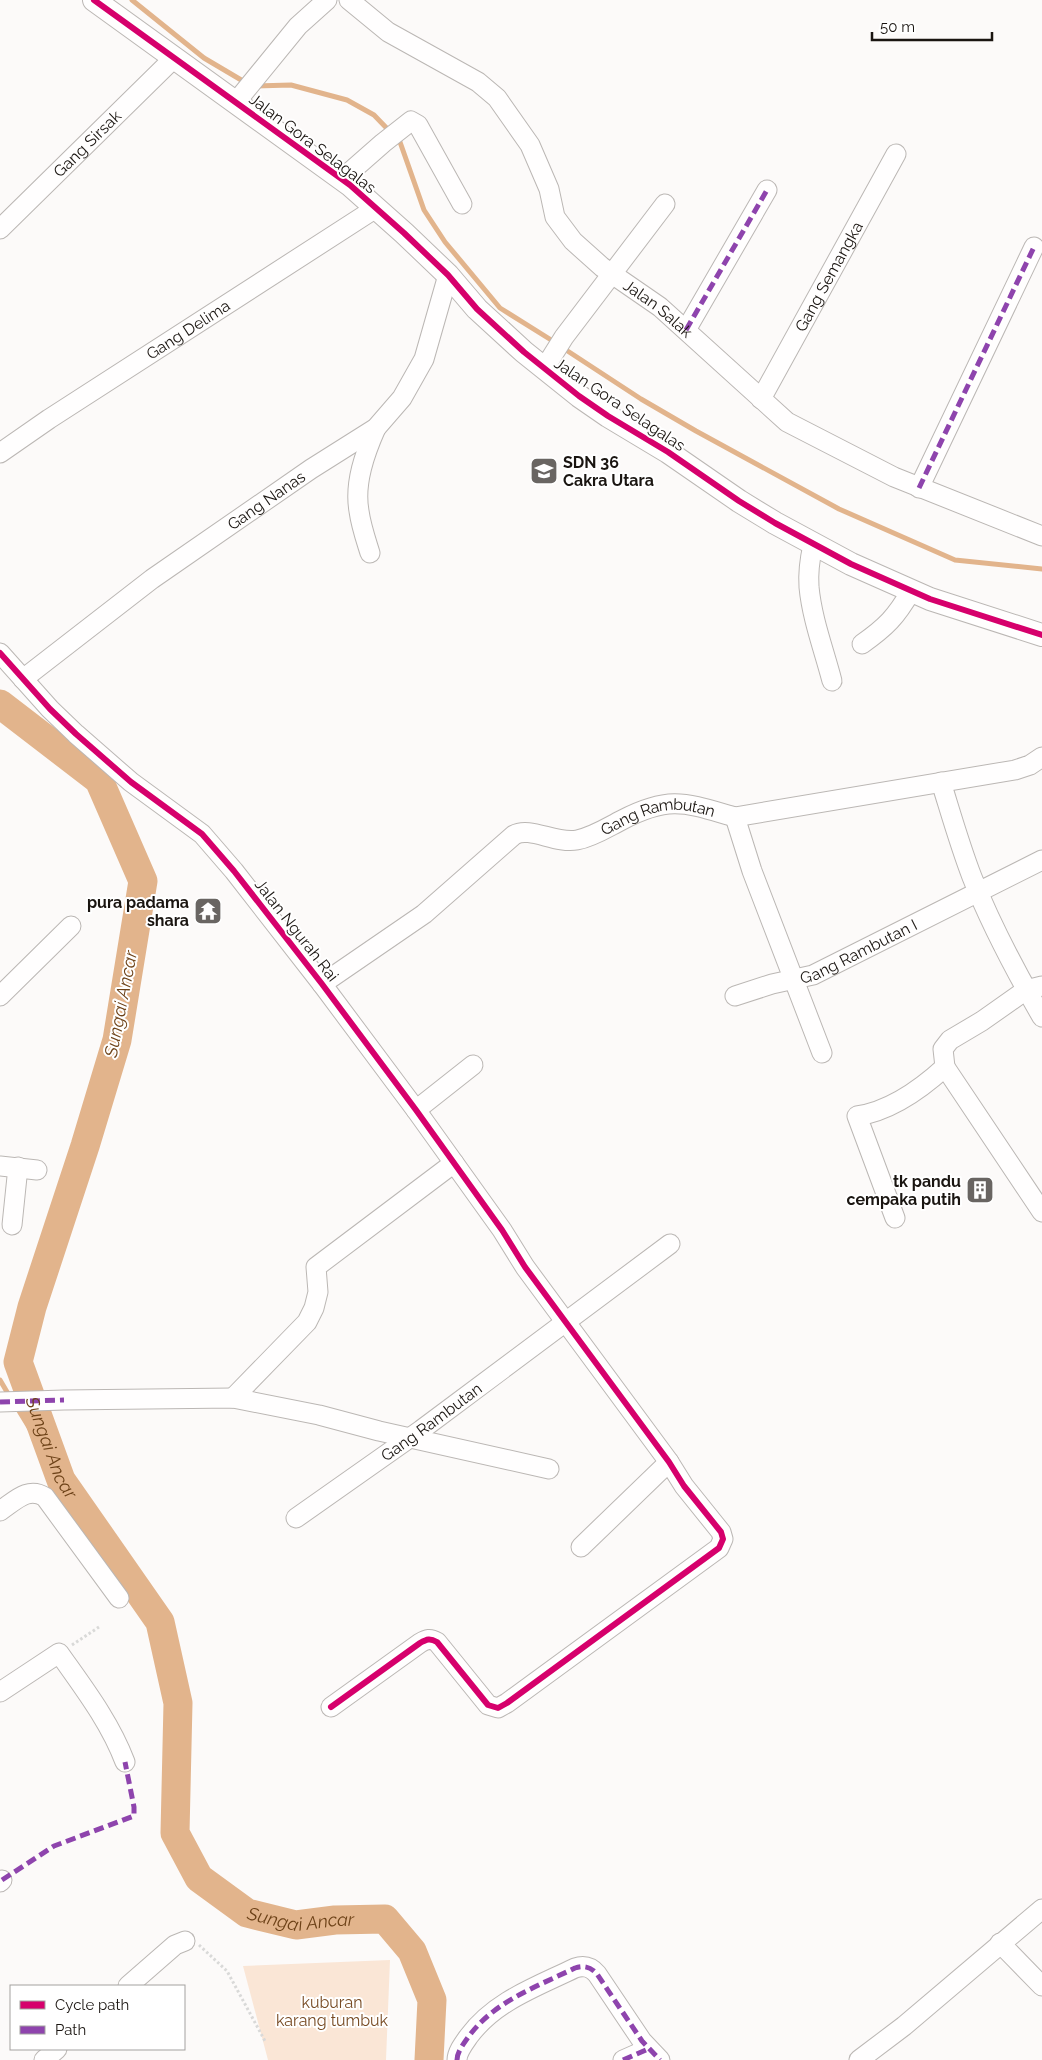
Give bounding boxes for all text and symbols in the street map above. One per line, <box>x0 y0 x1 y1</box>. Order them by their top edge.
scale bar <box>872 10 992 42</box>
text: 50 m <box>880 18 915 36</box>
street label: Jalan Gora Selagalas <box>246 90 380 197</box>
street label: Gang Sirsak <box>50 106 126 181</box>
street label: Gang Semangka <box>791 218 867 335</box>
street label: Jalan Salak <box>620 276 697 342</box>
street label: Gang Delima <box>143 296 234 364</box>
street label: Jalan Gora Selagalas <box>551 354 689 455</box>
place label: SDN 36 Cakra Utara <box>563 453 654 490</box>
school or university icon: SDN 36 Cakra Utara <box>529 456 559 486</box>
street label: Gang Nanas <box>224 467 309 534</box>
street label: Gang Rambutan <box>597 795 717 840</box>
street label: Jalan Ngurah Rai <box>251 875 342 985</box>
place label: pura padama shara <box>87 893 189 930</box>
temple icon: pura padama shara <box>193 896 223 926</box>
street label: Gang Rambutan I <box>798 915 920 988</box>
water label: Sungai Ancar <box>100 948 141 1060</box>
place label: tk pandu cempaka putih <box>846 1172 961 1209</box>
building icon: tk pandu cempaka putih <box>965 1175 995 1205</box>
street label: Gang Rambutan <box>377 1379 486 1465</box>
water label: Sungai Ancar <box>21 1393 82 1503</box>
water label: Sungai Ancar <box>244 1902 355 1935</box>
legend <box>10 1985 185 2050</box>
park label: kuburan karang tumbuk <box>276 1993 389 2030</box>
text: Cycle path <box>55 1996 129 2014</box>
text: Path <box>55 2021 86 2039</box>

